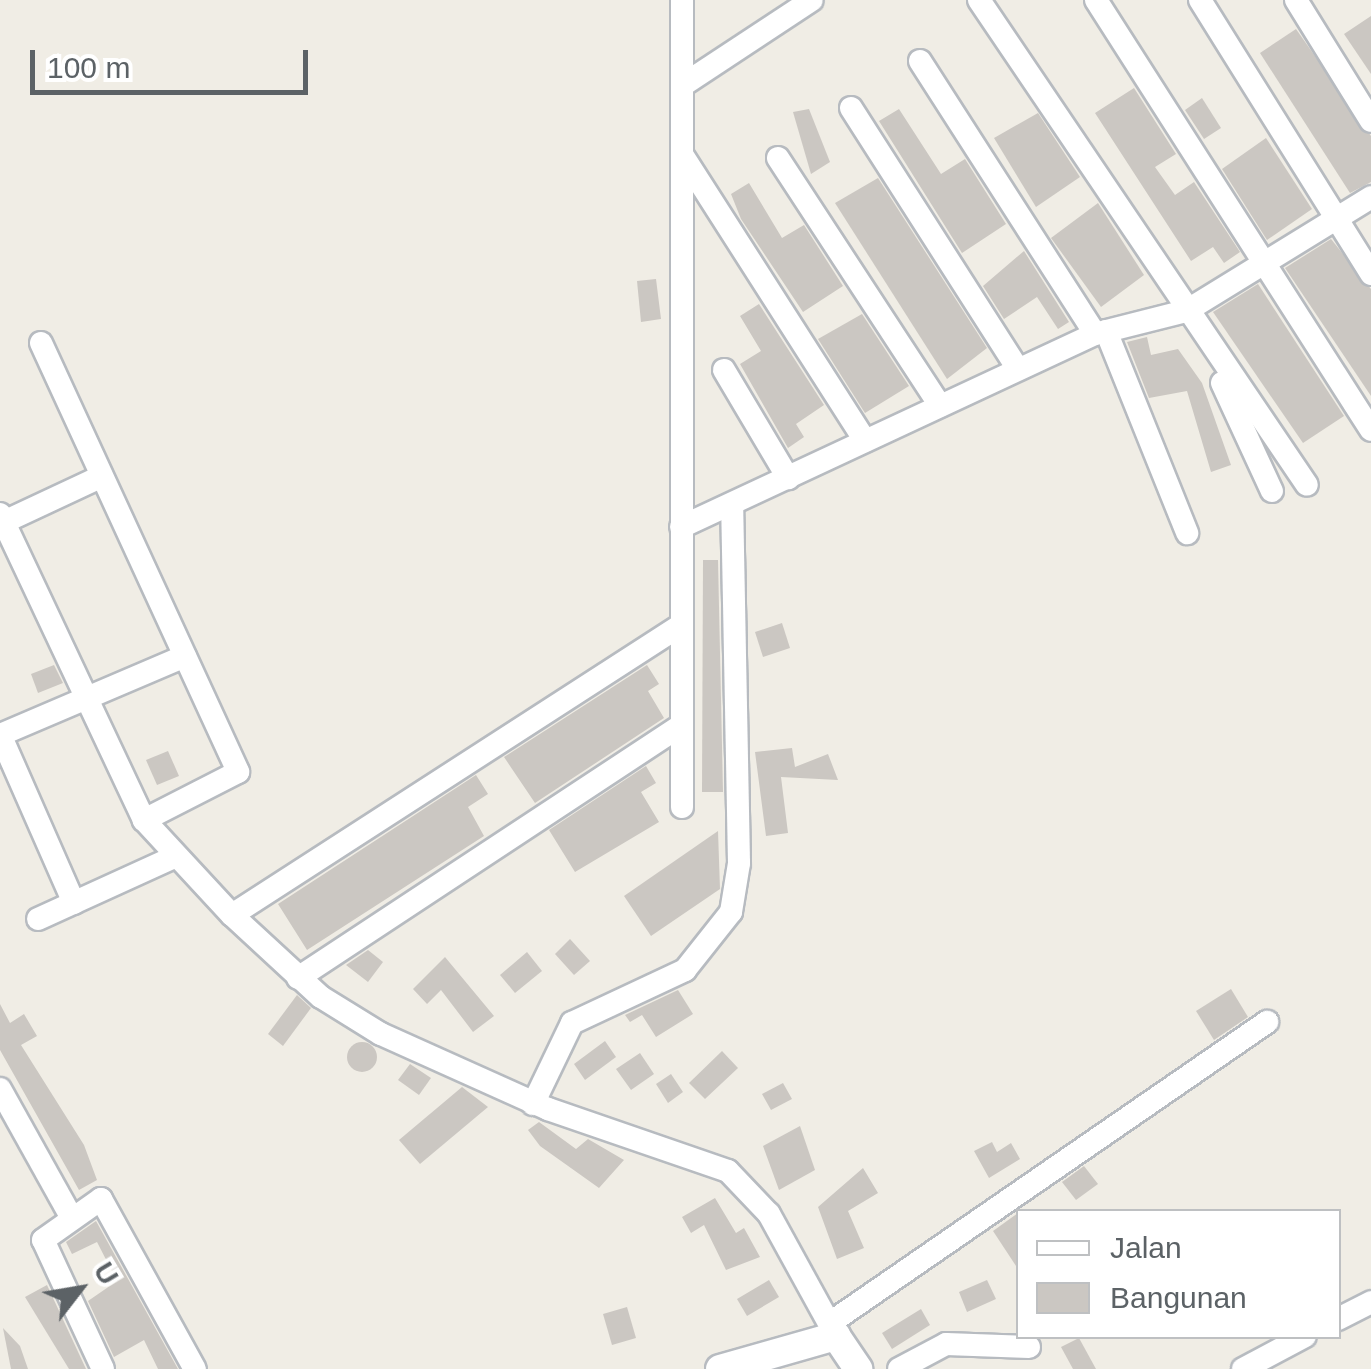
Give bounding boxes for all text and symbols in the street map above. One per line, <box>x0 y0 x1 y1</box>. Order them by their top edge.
scale bar <box>35 30 312 92</box>
text: 100 m <box>47 51 130 84</box>
legend <box>1016 1209 1341 1339</box>
text: Jalan <box>1110 1231 1182 1264</box>
north arrow <box>30 1239 130 1339</box>
text: U <box>88 1257 125 1290</box>
text: Bangunan <box>1110 1281 1247 1314</box>

